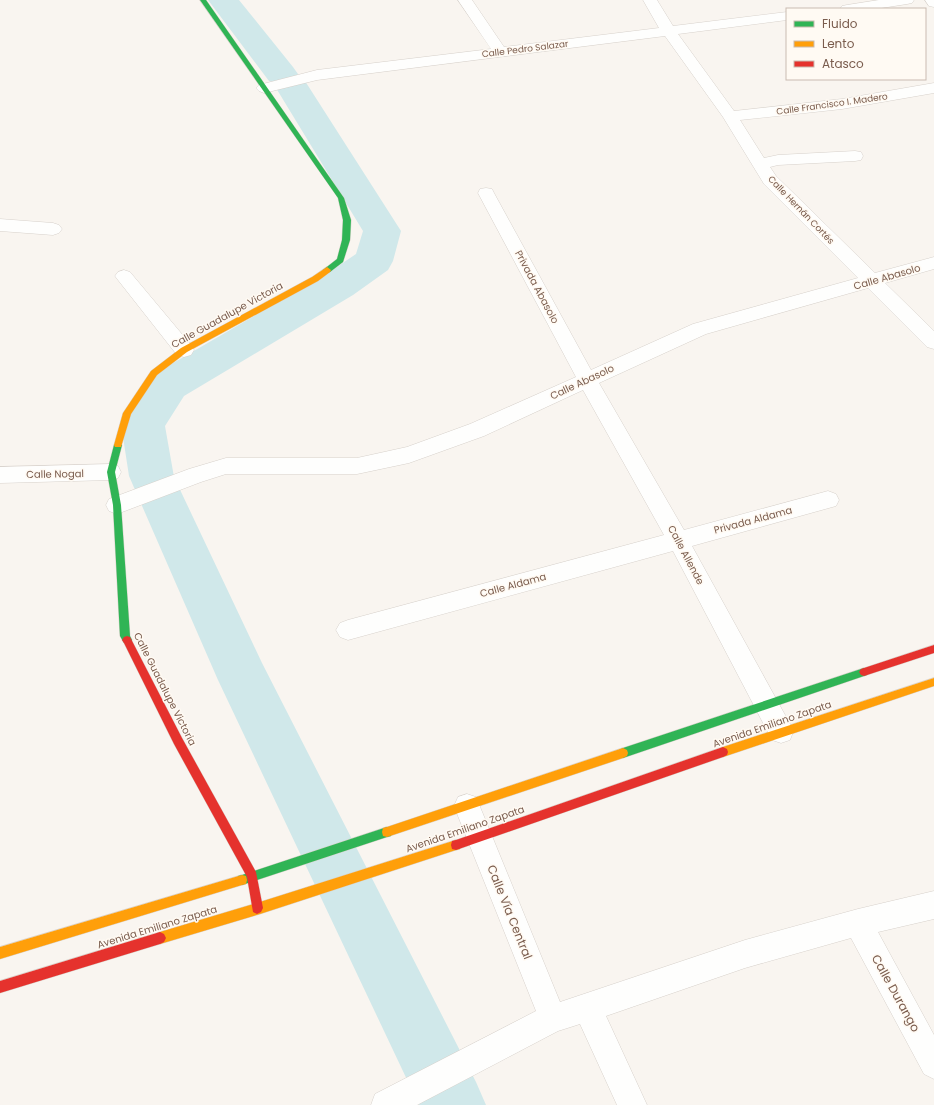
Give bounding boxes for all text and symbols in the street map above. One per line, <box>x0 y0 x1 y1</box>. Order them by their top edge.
legend <box>786 8 926 80</box>
text: Fluido <box>822 15 858 32</box>
text: Lento <box>822 35 855 52</box>
street label: Calle Pedro Salazar <box>481 38 570 60</box>
text: Atasco <box>822 55 864 72</box>
street label: Calle Francisco I. Madero <box>776 90 889 118</box>
street label: Calle Hernán Cortés <box>765 173 837 247</box>
street label: Privada Abasolo <box>511 248 563 326</box>
street label: Calle Abasolo <box>852 260 922 294</box>
street label: Calle Guadalupe Victoria <box>168 278 286 352</box>
street label: Calle Abasolo <box>548 361 616 403</box>
street label: Calle Nogal <box>26 466 84 482</box>
street label: Privada Aldama <box>712 502 794 538</box>
street label: Calle Allende <box>664 523 708 587</box>
street label: Calle Aldama <box>478 569 548 601</box>
street label: Calle Guadalupe Victoria <box>130 630 200 748</box>
street label: Avenida Emiliano Zapata <box>711 697 833 751</box>
street label: Avenida Emiliano Zapata <box>404 802 526 856</box>
street label: Calle Vía Central <box>483 862 537 962</box>
street label: Avenida Emiliano Zapata <box>95 902 219 952</box>
street label: Calle Durango <box>868 951 924 1035</box>

